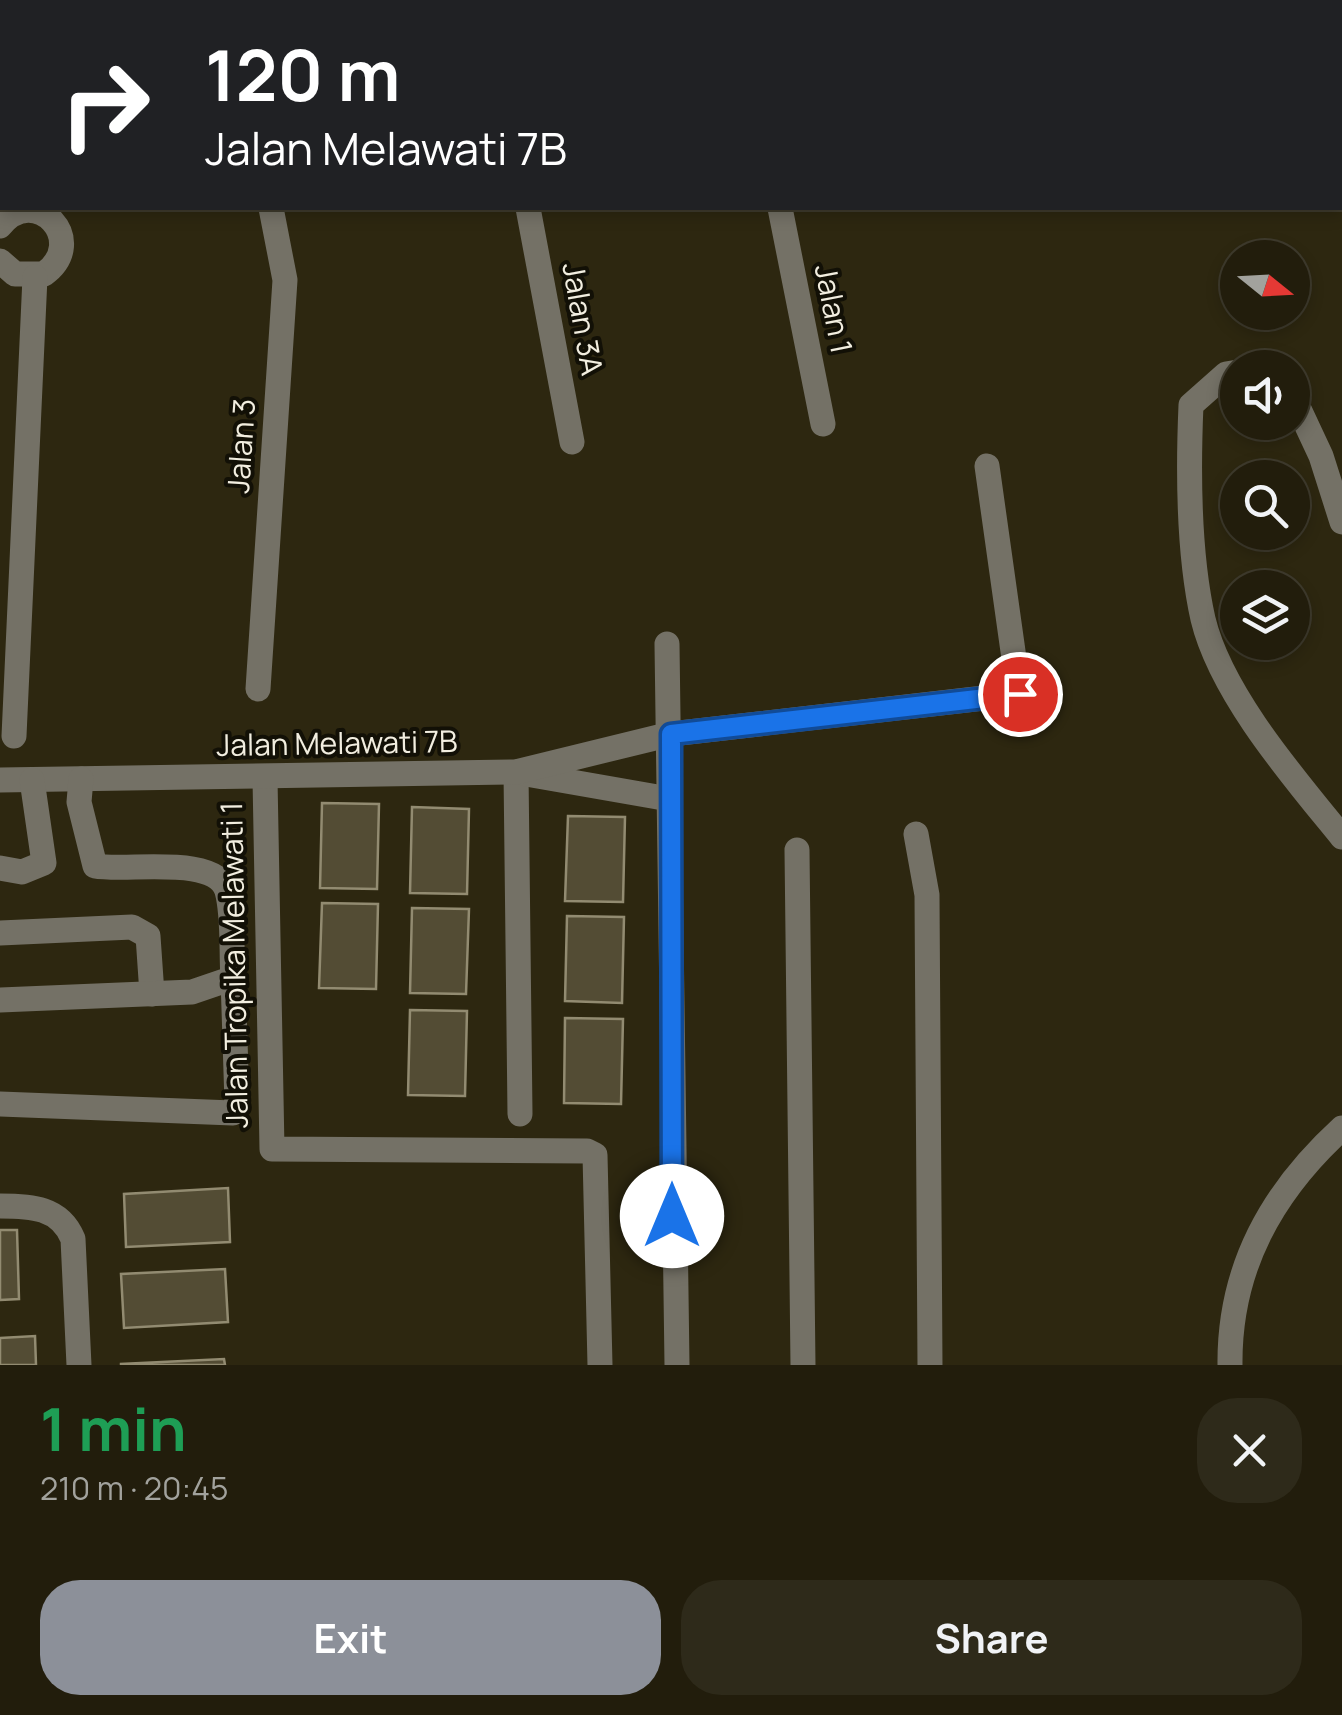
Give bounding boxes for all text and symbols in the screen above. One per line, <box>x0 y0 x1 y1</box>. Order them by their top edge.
text: 120 m <box>205 26 400 122</box>
icon: right <box>40 40 170 170</box>
text: Jalan Melawati 7B <box>205 117 567 179</box>
north arrow <box>1220 240 1310 330</box>
map controls <box>1220 240 1310 660</box>
street label: Jalan 3A <box>553 259 614 378</box>
street label: Jalan 1 <box>806 261 863 357</box>
button: sound <box>1220 350 1310 440</box>
street label: Jalan 3 <box>217 397 264 495</box>
button: search <box>1220 460 1310 550</box>
button: layers <box>1220 570 1310 660</box>
pin <box>978 652 1063 737</box>
icon: arrive <box>993 667 1048 722</box>
street label: Jalan Melawati 7B <box>216 720 458 765</box>
street label: Jalan Tropika Melawati 1 <box>210 802 257 1129</box>
position arrow <box>620 1164 724 1268</box>
text: 1 min <box>40 1387 187 1469</box>
button: close <box>1197 1398 1302 1503</box>
text: 210 m · 20:45 <box>40 1466 229 1510</box>
button: Exit <box>40 1580 661 1695</box>
button: Share <box>681 1580 1302 1695</box>

